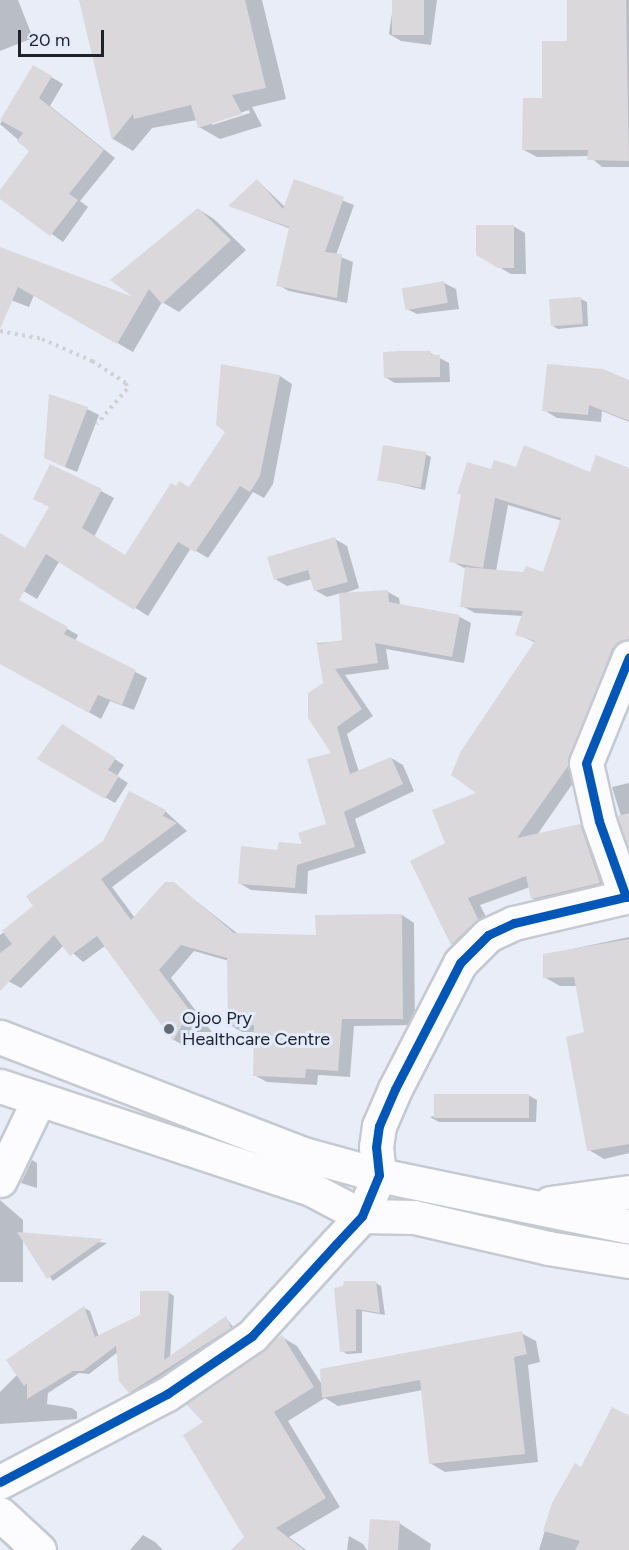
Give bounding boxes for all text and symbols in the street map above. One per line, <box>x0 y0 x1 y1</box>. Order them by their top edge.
scale bar <box>21 18 106 56</box>
text: 20 m <box>29 29 70 51</box>
place label: Ojoo Pry Healthcare Centre <box>182 1008 330 1050</box>
marker: Ojoo Pry Healthcare Centre <box>160 1020 178 1038</box>

